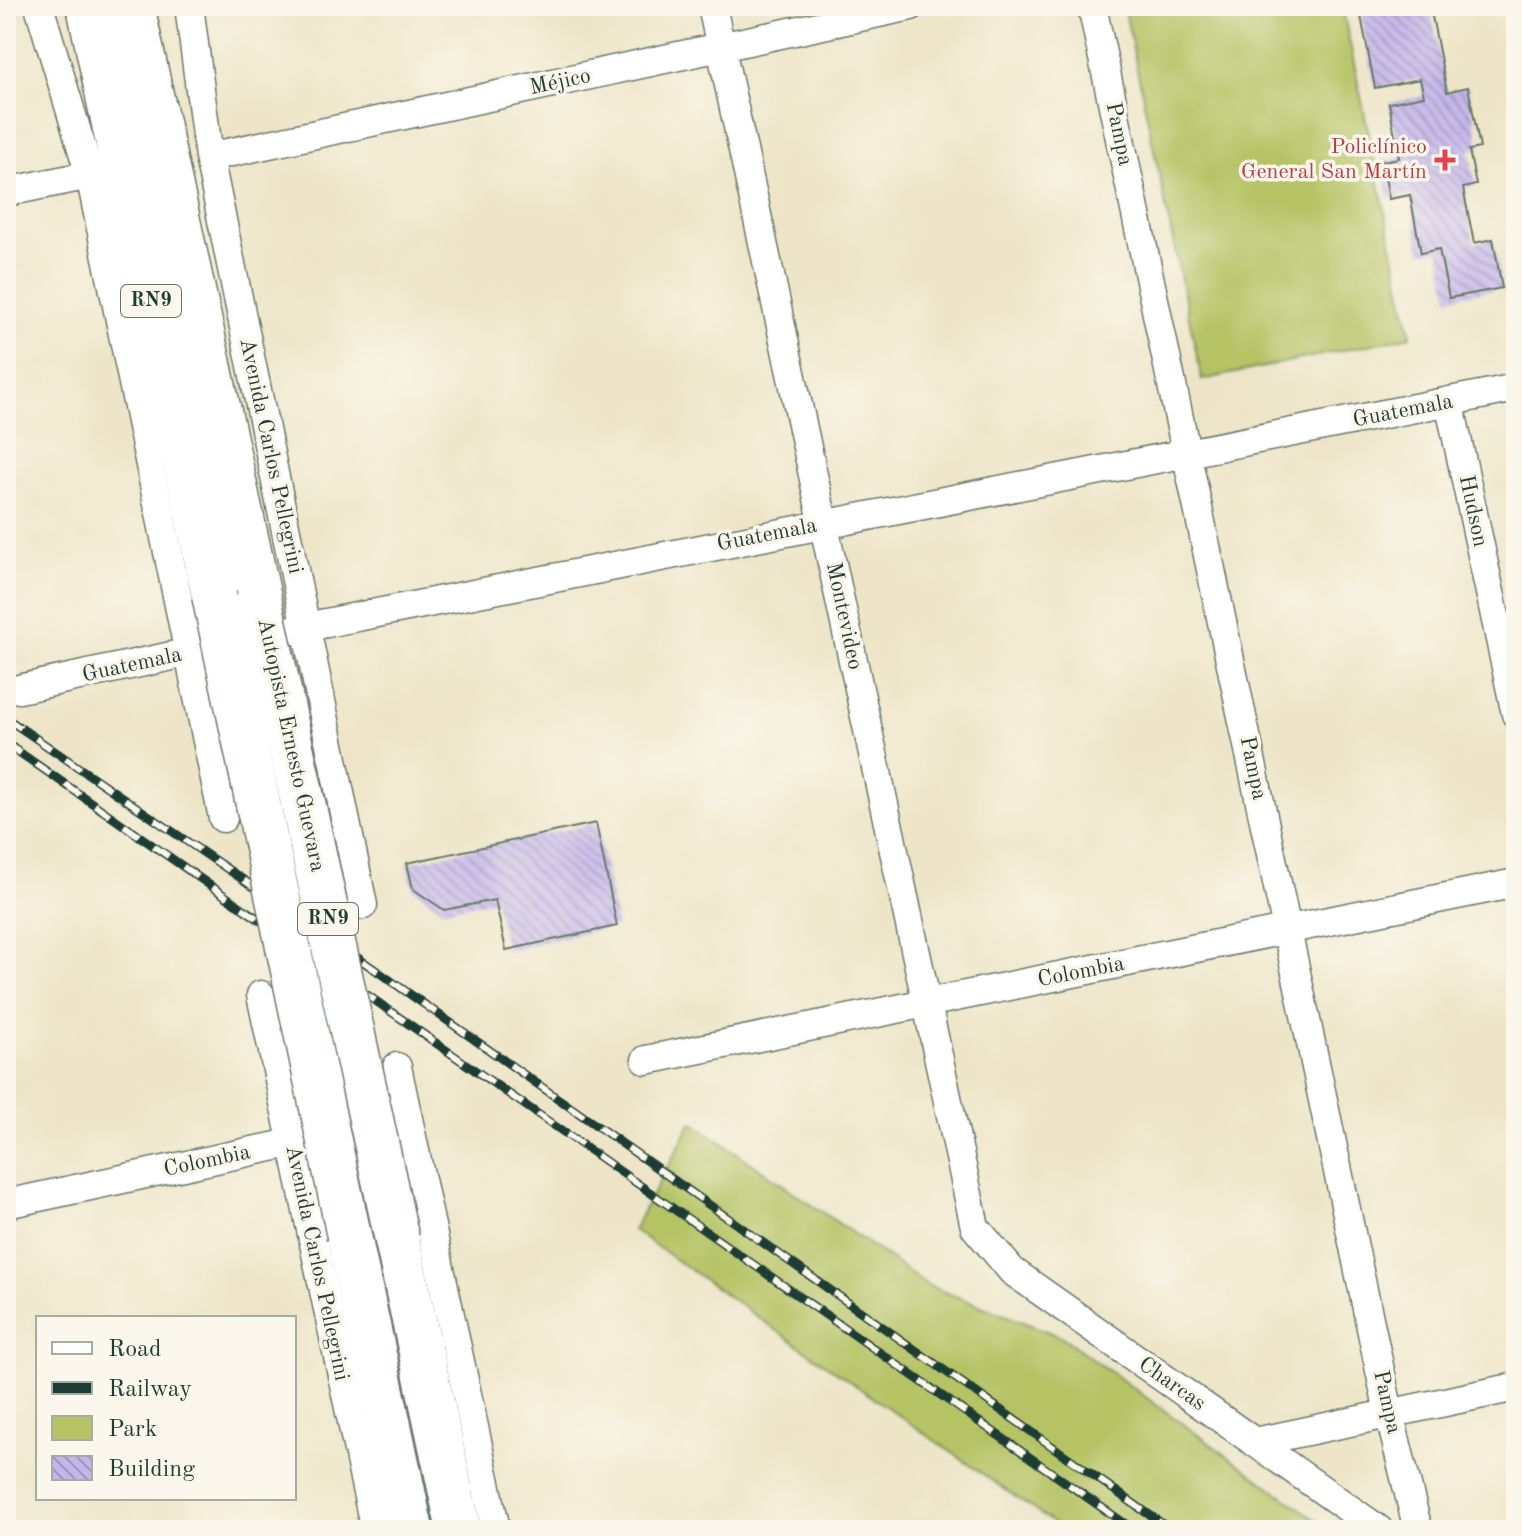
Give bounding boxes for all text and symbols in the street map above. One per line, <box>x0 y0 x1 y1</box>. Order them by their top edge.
street label: Méjico <box>527 65 593 99</box>
street label: Pampa <box>1102 100 1137 168</box>
place label: Policlínico General San Martín <box>1241 136 1427 183</box>
marker: Policlínico General San Martín <box>1434 149 1456 171</box>
road number: RN9 <box>121 285 181 317</box>
street label: Avenida Carlos Pellegrini <box>235 336 307 576</box>
street label: Guatemala <box>1351 391 1455 431</box>
street label: Hudson <box>1455 473 1491 549</box>
street label: Guatemala <box>715 515 819 555</box>
street label: Montevideo <box>822 560 866 672</box>
street label: Autopista Ernesto Guevara <box>253 616 329 874</box>
street label: Guatemala <box>80 644 184 686</box>
street label: Pampa <box>1236 734 1271 802</box>
road number: RN9 <box>298 903 358 935</box>
street label: Colombia <box>1036 953 1126 991</box>
street label: Colombia <box>162 1141 252 1181</box>
street label: Avenida Carlos Pellegrini <box>281 1143 353 1383</box>
legend <box>36 1316 296 1500</box>
text: Road <box>108 1338 161 1362</box>
street label: Charcas <box>1134 1353 1210 1415</box>
street label: Pampa <box>1369 1368 1405 1436</box>
text: Railway <box>108 1378 192 1402</box>
text: Park <box>108 1418 157 1442</box>
text: Building <box>108 1458 195 1482</box>

